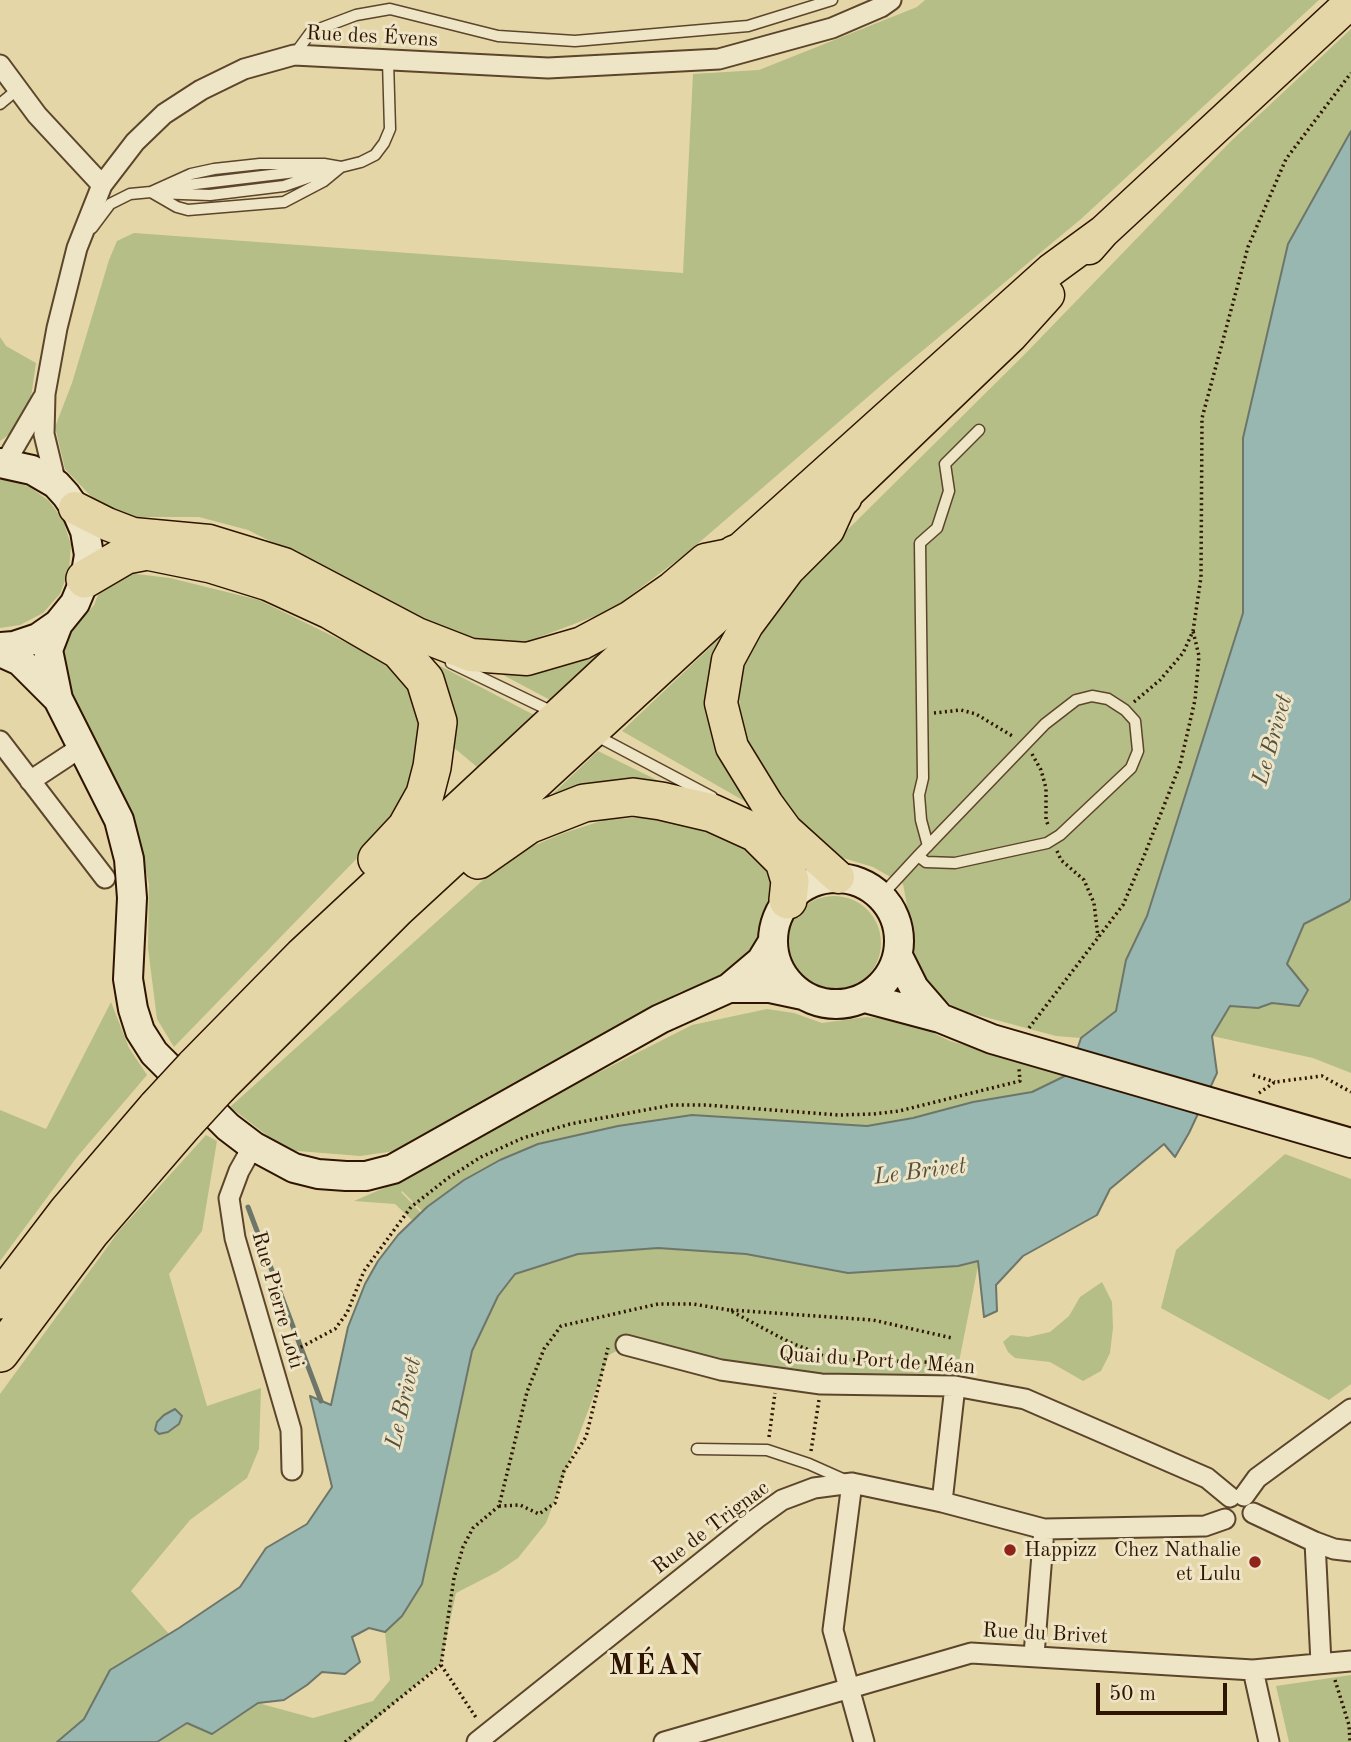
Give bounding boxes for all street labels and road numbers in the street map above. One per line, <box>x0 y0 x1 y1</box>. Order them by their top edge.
street label: Rue des Évens <box>305 21 439 53</box>
street label: Rue Pierre Loti <box>245 1228 309 1372</box>
street label: Quai du Port de Méan <box>778 1342 976 1380</box>
street label: Rue de Trignac <box>648 1476 774 1580</box>
street label: Rue du Brivet <box>982 1618 1108 1650</box>

